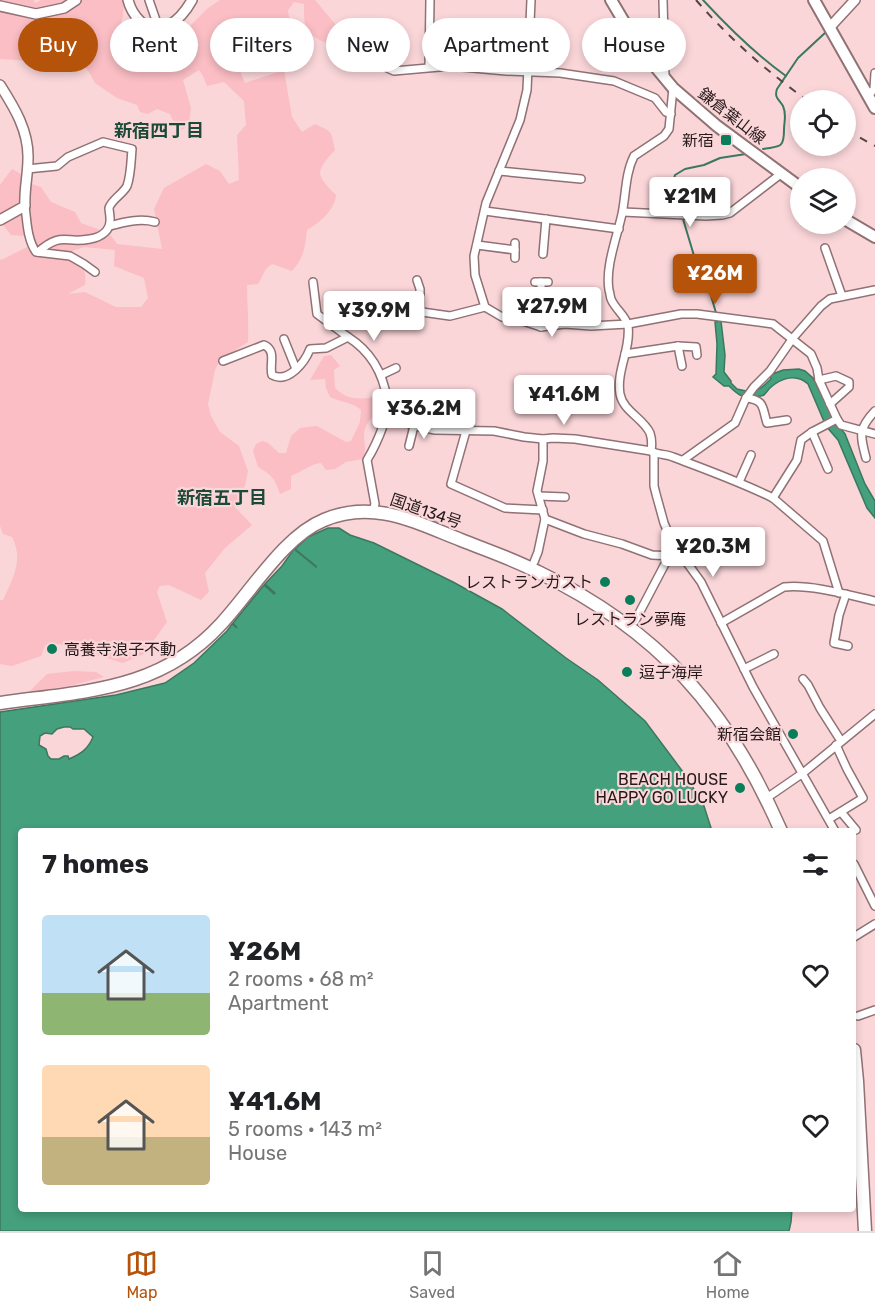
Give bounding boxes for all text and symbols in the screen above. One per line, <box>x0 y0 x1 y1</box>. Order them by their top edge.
chip: Buy <box>18 18 98 72</box>
chip: Rent <box>110 18 198 72</box>
chip: Filters <box>210 18 314 72</box>
chip: New <box>326 18 410 72</box>
chip: Apartment <box>422 18 570 72</box>
chip: House <box>582 18 686 72</box>
street label: 鎌倉葉山線 <box>695 84 769 148</box>
map controls <box>790 90 856 234</box>
button: locate <box>790 90 856 156</box>
district label: 新宿四丁目 <box>114 120 204 142</box>
place label: 新宿 <box>682 131 714 150</box>
marker: 新宿 <box>719 133 733 147</box>
button: layers <box>790 168 856 234</box>
pin: ¥21M <box>654 177 726 228</box>
text: ¥21M <box>663 184 717 208</box>
pin: ¥26M <box>679 254 751 305</box>
text: ¥26M <box>687 261 743 285</box>
pin: ¥27.9M <box>503 287 601 338</box>
pin: ¥39.9M <box>325 291 423 342</box>
text: ¥27.9M <box>516 294 588 318</box>
text: ¥39.9M <box>337 298 411 322</box>
pin: ¥41.6M <box>515 375 613 426</box>
text: ¥41.6M <box>528 382 600 406</box>
pin: ¥36.2M <box>375 389 473 440</box>
text: ¥36.2M <box>386 396 462 420</box>
district label: 新宿五丁目 <box>177 487 267 509</box>
street label: 国道134号 <box>388 490 464 532</box>
pin: ¥20.3M <box>664 527 762 578</box>
text: ¥20.3M <box>675 534 751 558</box>
place label: レストランガスト <box>465 573 593 592</box>
marker: レストランガスト <box>598 575 612 589</box>
marker: レストラン夢庵 <box>623 593 637 607</box>
place label: レストラン夢庵 <box>574 610 686 629</box>
place label: 高養寺浪子不動 <box>64 640 176 659</box>
marker: 高養寺浪子不動 <box>45 642 59 656</box>
place label: 逗子海岸 <box>639 663 703 682</box>
marker: 逗子海岸 <box>620 665 634 679</box>
place label: 新宿会館 <box>717 725 781 744</box>
marker: 新宿会館 <box>786 727 800 741</box>
place label: BEACH HOUSE HAPPY GO LUCKY <box>596 770 728 807</box>
marker: BEACH HOUSE HAPPY GO LUCKY <box>733 781 747 795</box>
icon: filters <box>799 848 832 881</box>
text: 7 homes <box>42 849 149 880</box>
text: ¥26M <box>228 936 301 967</box>
icon: home <box>90 939 162 1011</box>
icon: heart <box>799 959 832 992</box>
text: 2 rooms · 68 m² <box>228 967 374 991</box>
text: Apartment <box>228 991 329 1015</box>
text: ¥41.6M <box>228 1086 322 1117</box>
icon: home <box>90 1089 162 1161</box>
icon: heart <box>799 1109 832 1142</box>
text: 5 rooms · 143 m² <box>228 1117 382 1141</box>
text: House <box>228 1141 287 1165</box>
tab: Map <box>125 1247 158 1302</box>
tab: Saved <box>409 1247 455 1302</box>
tab: Home <box>706 1247 750 1302</box>

